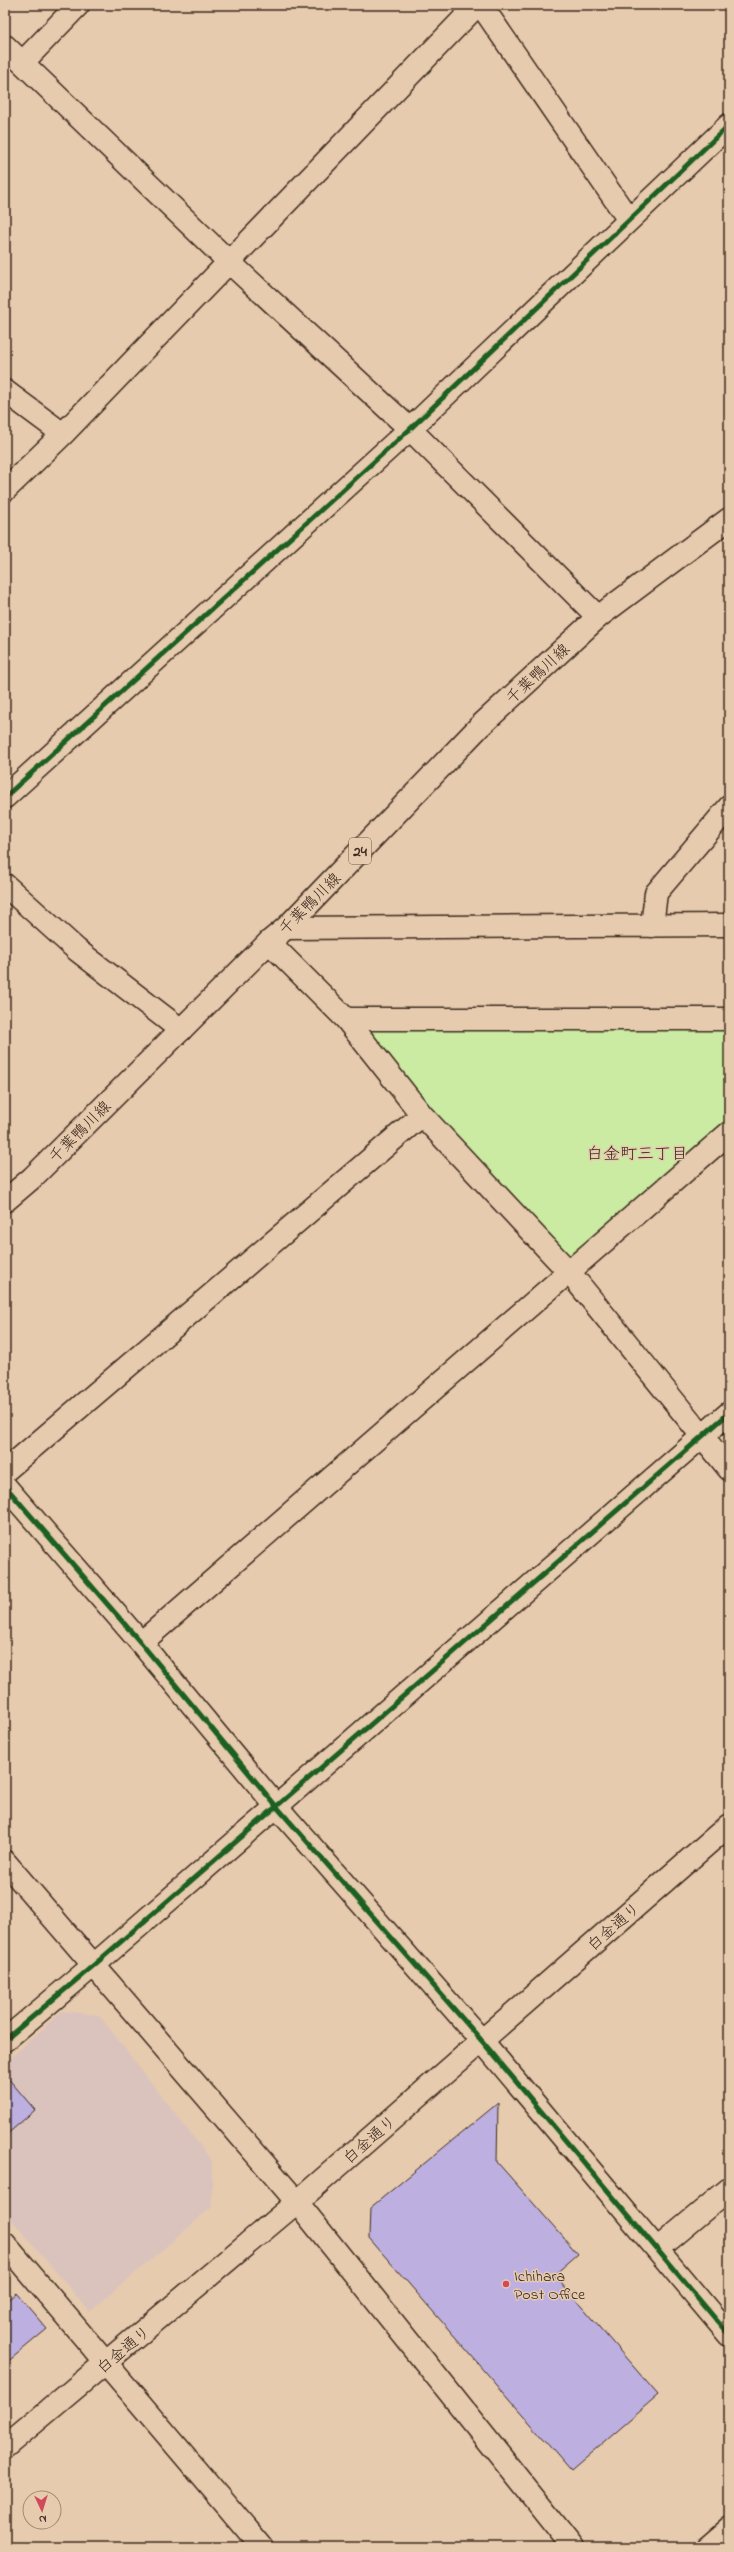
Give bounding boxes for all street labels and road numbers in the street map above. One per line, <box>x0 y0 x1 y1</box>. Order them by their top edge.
street label: 千葉鴨川線 <box>501 638 576 711</box>
road number: 24 <box>349 838 371 864</box>
street label: 千葉鴨川線 <box>274 868 347 941</box>
street label: 千葉鴨川線 <box>44 1096 117 1169</box>
street label: 白金通り <box>582 1897 646 1958</box>
street label: 白金通り <box>338 2110 402 2171</box>
street label: 白金通り <box>92 2321 157 2380</box>

